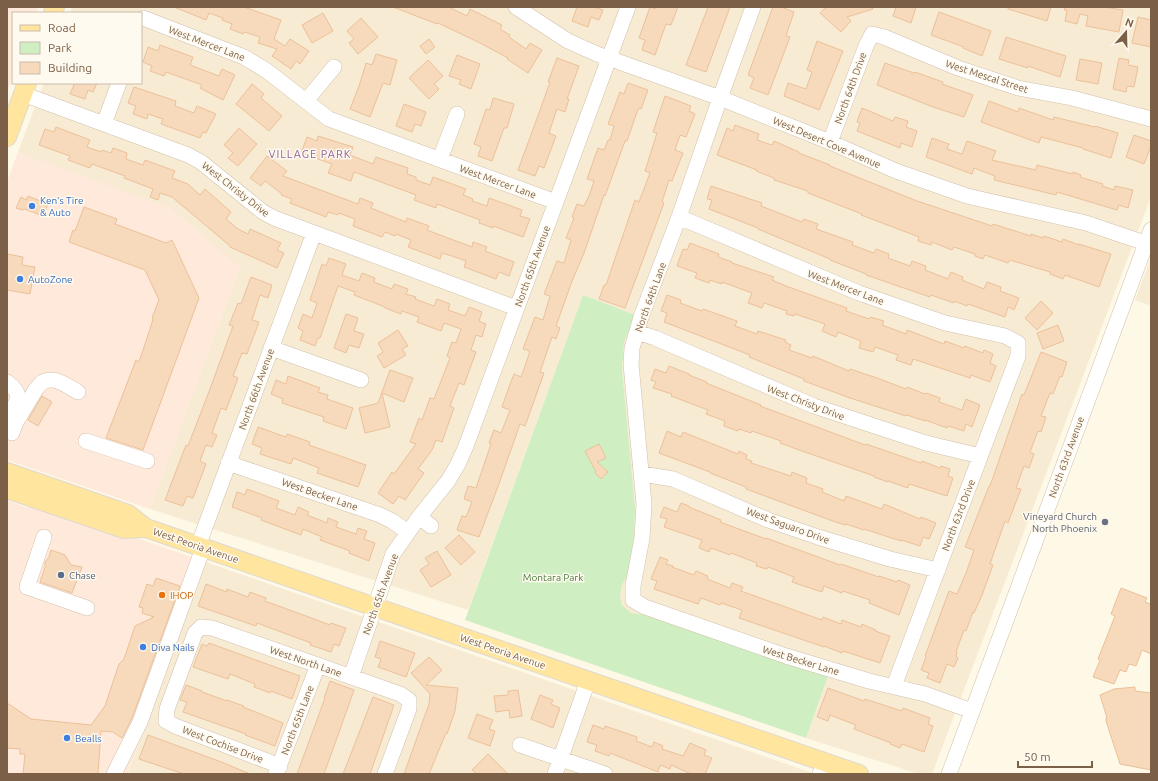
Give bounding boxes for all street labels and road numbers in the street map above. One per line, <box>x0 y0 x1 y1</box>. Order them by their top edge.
street label: West Mercer Lane <box>167 24 247 63</box>
street label: North 64th Drive <box>832 51 869 126</box>
street label: West Mescal Street <box>944 58 1030 95</box>
street label: West Desert Cove Avenue <box>771 115 882 170</box>
street label: West Christy Drive <box>200 160 271 219</box>
street label: West Mercer Lane <box>458 162 538 200</box>
street label: North 65th Avenue <box>513 224 552 308</box>
street label: North 64th Lane <box>633 261 668 334</box>
street label: West Mercer Lane <box>806 268 886 307</box>
street label: North 66th Avenue <box>237 347 276 431</box>
street label: West Christy Drive <box>765 383 846 422</box>
street label: North 63rd Avenue <box>1047 415 1086 499</box>
street label: West Becker Lane <box>280 476 359 513</box>
street label: North 63rd Drive <box>940 478 977 552</box>
street label: West Saguaro Drive <box>745 505 831 546</box>
street label: West Peoria Avenue <box>152 526 240 565</box>
street label: North 65th Avenue <box>361 552 400 636</box>
street label: West Peoria Avenue <box>459 632 547 671</box>
street label: West North Lane <box>268 644 343 679</box>
street label: West Becker Lane <box>761 644 841 677</box>
street label: North 65th Lane <box>279 684 316 756</box>
street label: West Cochise Drive <box>181 724 265 765</box>

